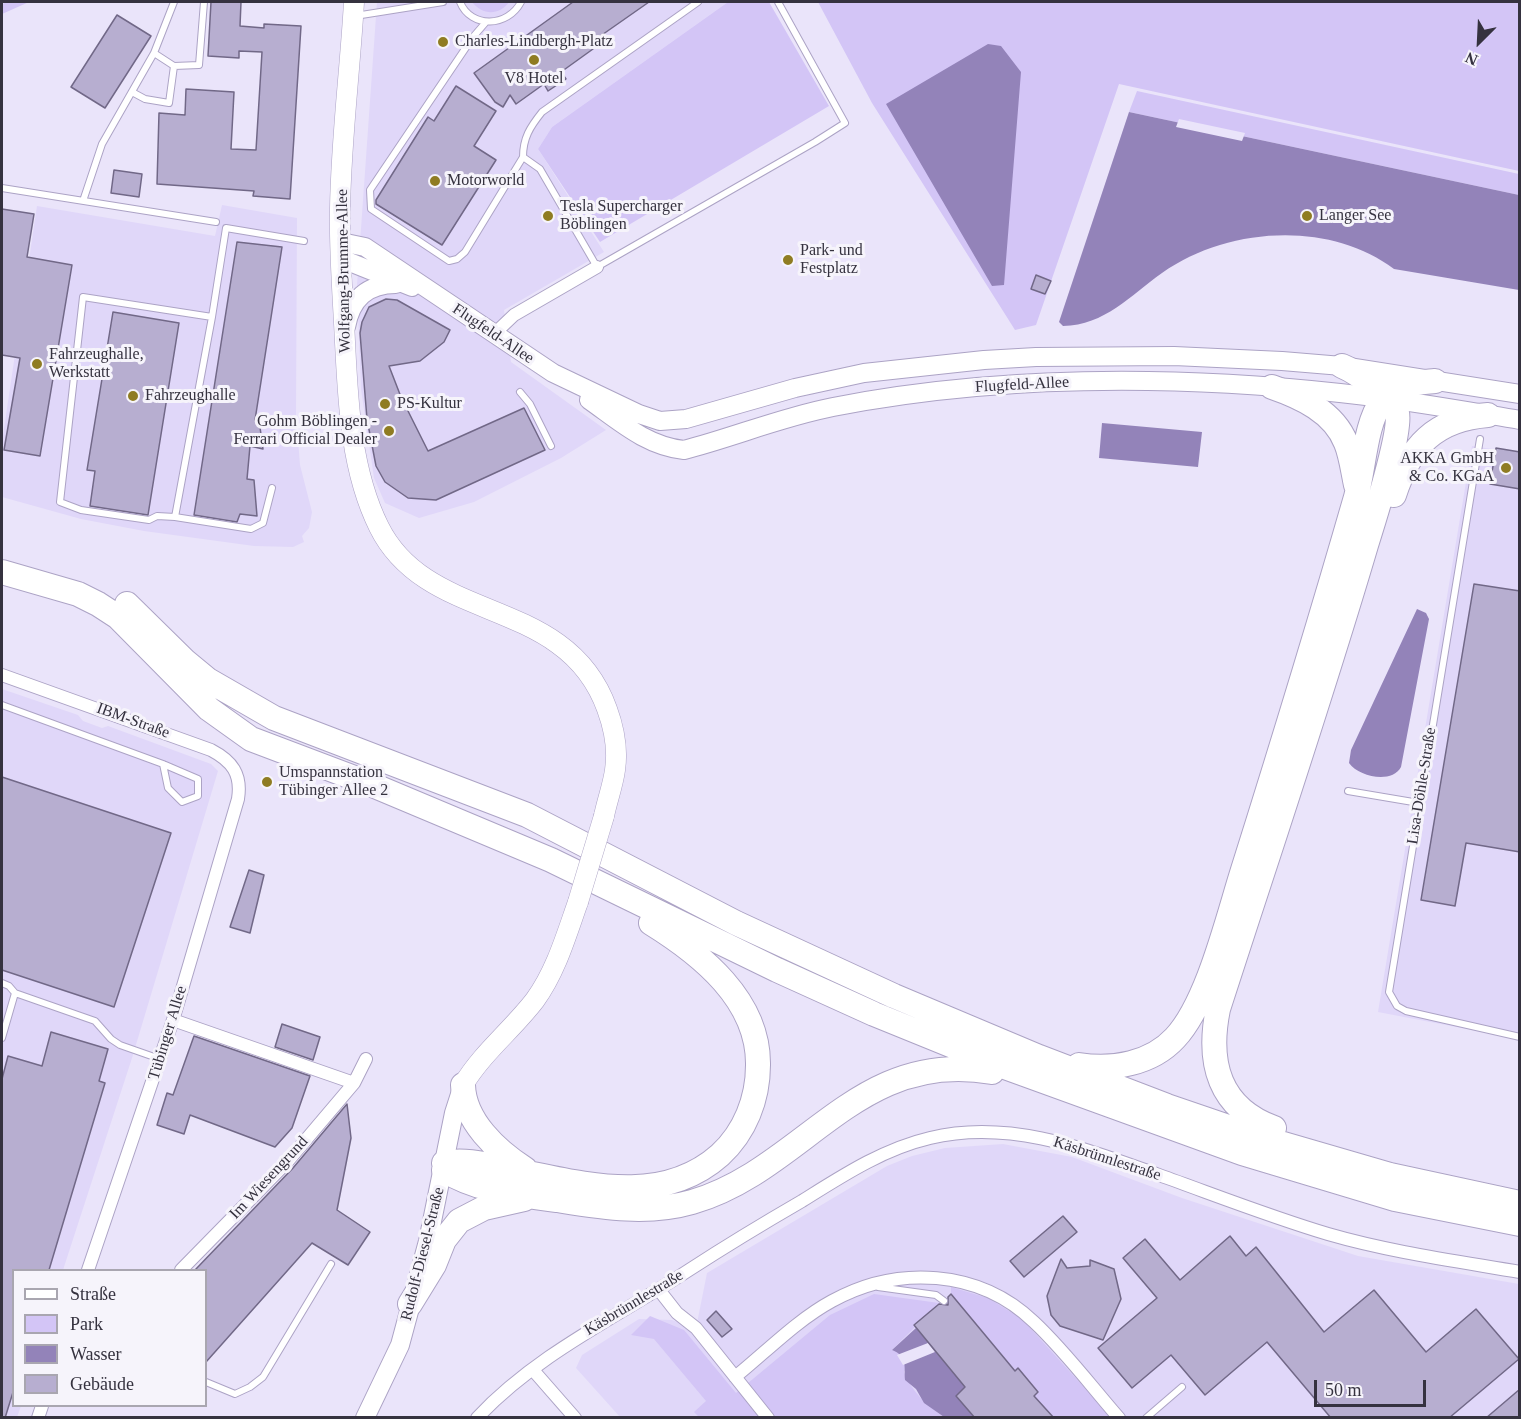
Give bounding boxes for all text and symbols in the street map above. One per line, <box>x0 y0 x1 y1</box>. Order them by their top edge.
north arrow <box>1449 12 1509 72</box>
place label: Charles-Lindbergh-Platz <box>455 32 613 52</box>
marker: Charles-Lindbergh-Platz <box>436 35 450 49</box>
text: N <box>1463 49 1480 69</box>
marker: V8 Hotel <box>527 53 541 67</box>
place label: V8 Hotel <box>504 69 564 89</box>
place label: Motorworld <box>447 171 524 191</box>
marker: Motorworld <box>428 174 442 188</box>
street label: Wolfgang-Brumme-Allee <box>333 189 355 353</box>
place label: Tesla Supercharger Böblingen <box>560 197 683 235</box>
place label: Langer See <box>1319 206 1391 226</box>
marker: Tesla Supercharger Böblingen <box>541 209 555 223</box>
marker: Langer See <box>1300 209 1314 223</box>
place label: Park- und Festplatz <box>800 241 863 279</box>
marker: Park- und Festplatz <box>781 253 795 267</box>
street label: Flugfeld-Allee <box>449 300 537 368</box>
place label: Fahrzeughalle, Werkstatt <box>49 345 144 383</box>
marker: Fahrzeughalle, Werkstatt <box>30 357 44 371</box>
street label: Flugfeld-Allee <box>974 373 1070 397</box>
place label: Fahrzeughalle <box>145 386 236 406</box>
marker: Fahrzeughalle <box>126 389 140 403</box>
place label: PS-Kultur <box>397 394 462 414</box>
marker: PS-Kultur <box>378 397 392 411</box>
place label: Gohm Böblingen - Ferrari Official Dealer <box>233 412 377 450</box>
marker: Gohm Böblingen - Ferrari Official Dealer <box>382 424 396 438</box>
place label: AKKA GmbH & Co. KGaA <box>1400 449 1494 487</box>
marker: AKKA GmbH & Co. KGaA <box>1499 461 1513 475</box>
street label: IBM-Straße <box>94 699 172 743</box>
street label: Lisa-Döhle-Straße <box>1403 726 1441 846</box>
place label: Umspannstation Tübinger Allee 2 <box>279 763 388 801</box>
marker: Umspannstation Tübinger Allee 2 <box>260 775 274 789</box>
street label: Tübinger Allee <box>145 984 191 1082</box>
street label: Im Wiesengrund <box>226 1133 312 1223</box>
street label: Käsbrünnlestraße <box>1051 1133 1163 1185</box>
street label: Rudolf-Diesel-Straße <box>397 1185 449 1323</box>
street label: Käsbrünnlestraße <box>581 1266 687 1340</box>
legend <box>12 1269 207 1407</box>
text: Straße <box>70 1284 116 1304</box>
text: Park <box>70 1314 103 1334</box>
text: Wasser <box>70 1344 122 1364</box>
scale bar <box>1317 1368 1430 1406</box>
text: Gebäude <box>70 1374 134 1394</box>
text: 50 m <box>1325 1380 1362 1400</box>

